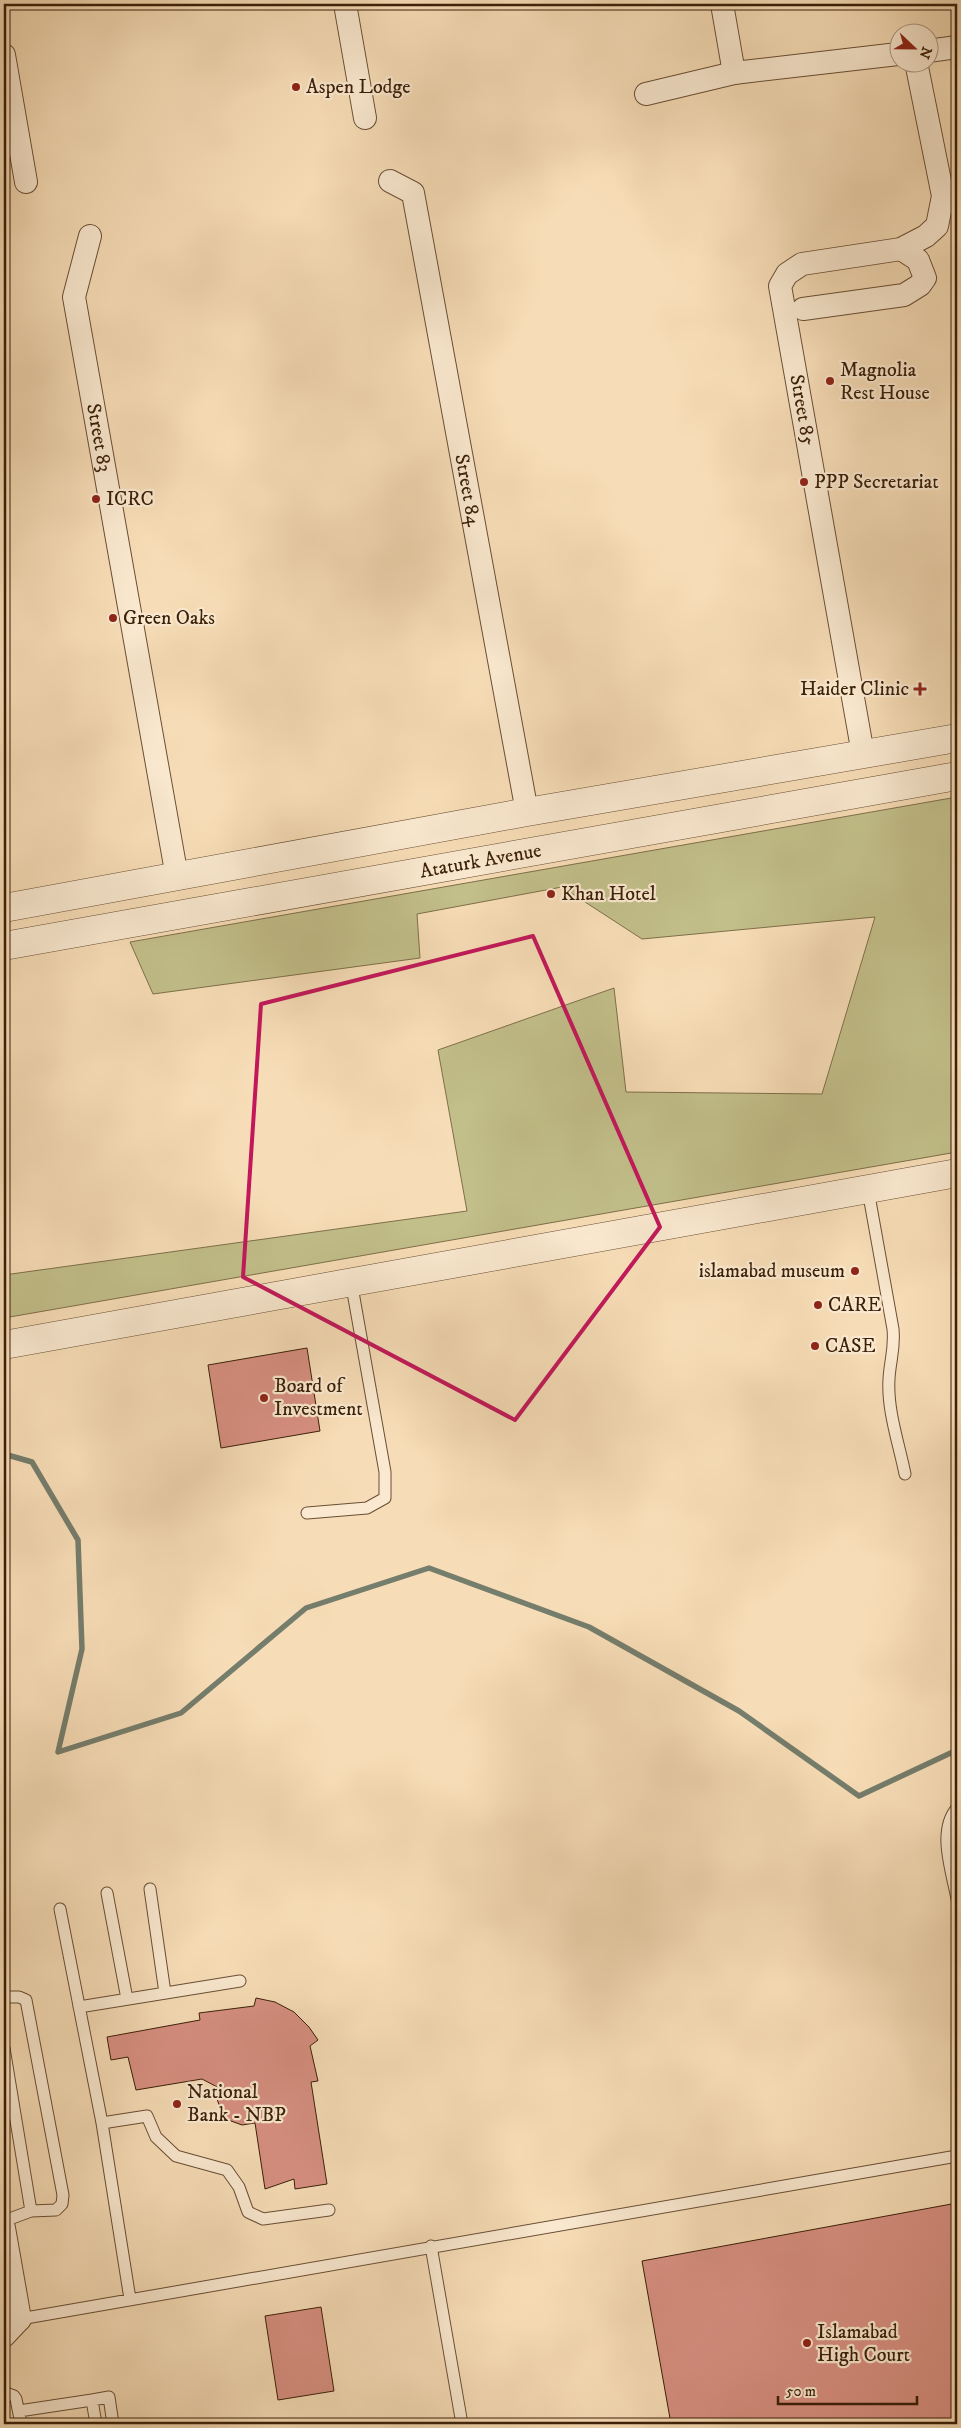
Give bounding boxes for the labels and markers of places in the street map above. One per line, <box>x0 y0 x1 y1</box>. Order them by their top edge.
place label: Aspen Lodge <box>306 75 411 100</box>
marker: Aspen Lodge <box>290 81 302 93</box>
place label: Magnolia Rest House <box>840 358 930 406</box>
marker: Magnolia Rest House <box>824 375 836 387</box>
place label: PPP Secretariat <box>814 470 939 495</box>
marker: PPP Secretariat <box>798 476 810 488</box>
place label: ICRC <box>106 487 154 512</box>
marker: ICRC <box>90 493 102 505</box>
place label: Green Oaks <box>123 606 215 631</box>
marker: Green Oaks <box>107 612 119 624</box>
place label: Haider Clinic <box>800 677 909 702</box>
marker: Haider Clinic <box>913 682 927 696</box>
place label: Khan Hotel <box>561 882 656 907</box>
marker: Khan Hotel <box>545 888 557 900</box>
place label: islamabad museum <box>699 1259 845 1284</box>
marker: islamabad museum <box>849 1265 861 1277</box>
place label: CARE <box>828 1293 882 1318</box>
marker: CARE <box>812 1299 824 1311</box>
place label: CASE <box>825 1334 876 1359</box>
marker: CASE <box>809 1340 821 1352</box>
place label: Board of Investment <box>274 1374 363 1422</box>
marker: Board of Investment <box>258 1392 270 1404</box>
place label: National Bank - NBP <box>187 2080 286 2128</box>
marker: National Bank - NBP <box>171 2098 183 2110</box>
place label: Islamabad High Court <box>817 2320 910 2368</box>
marker: Islamabad High Court <box>801 2337 813 2349</box>

